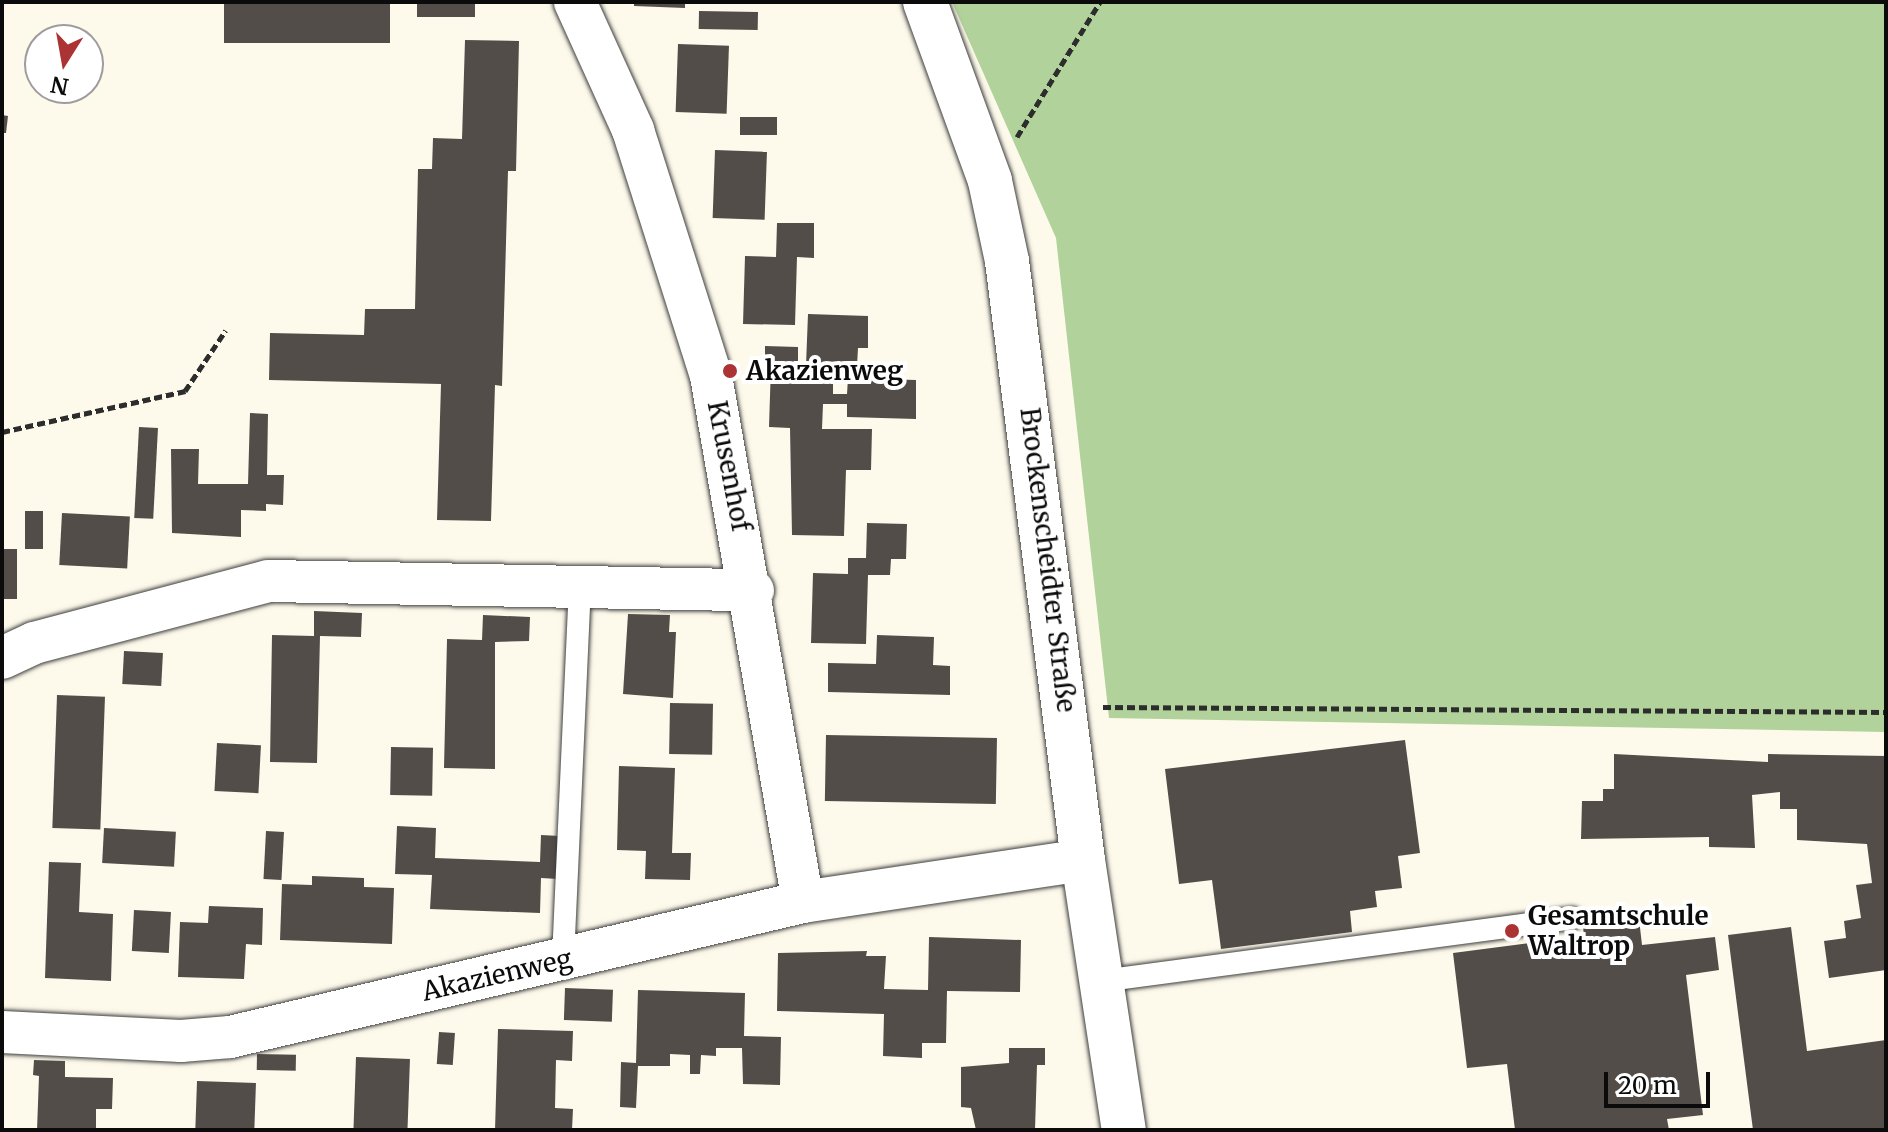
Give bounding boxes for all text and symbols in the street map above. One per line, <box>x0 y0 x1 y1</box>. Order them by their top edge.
north arrow <box>24 24 104 104</box>
text: N <box>49 70 71 101</box>
place label: Akazienweg <box>746 355 903 387</box>
marker: Akazienweg <box>721 362 739 380</box>
street label: Krusenhof <box>701 398 757 534</box>
street label: Brockenscheidter Straße <box>1014 406 1082 714</box>
place label: Gesamtschule Waltrop <box>1528 900 1709 962</box>
marker: Gesamtschule Waltrop <box>1503 922 1521 940</box>
street label: Akazienweg <box>419 943 575 1007</box>
scale bar <box>1608 1056 1714 1106</box>
text: 20 m <box>1618 1070 1677 1101</box>

